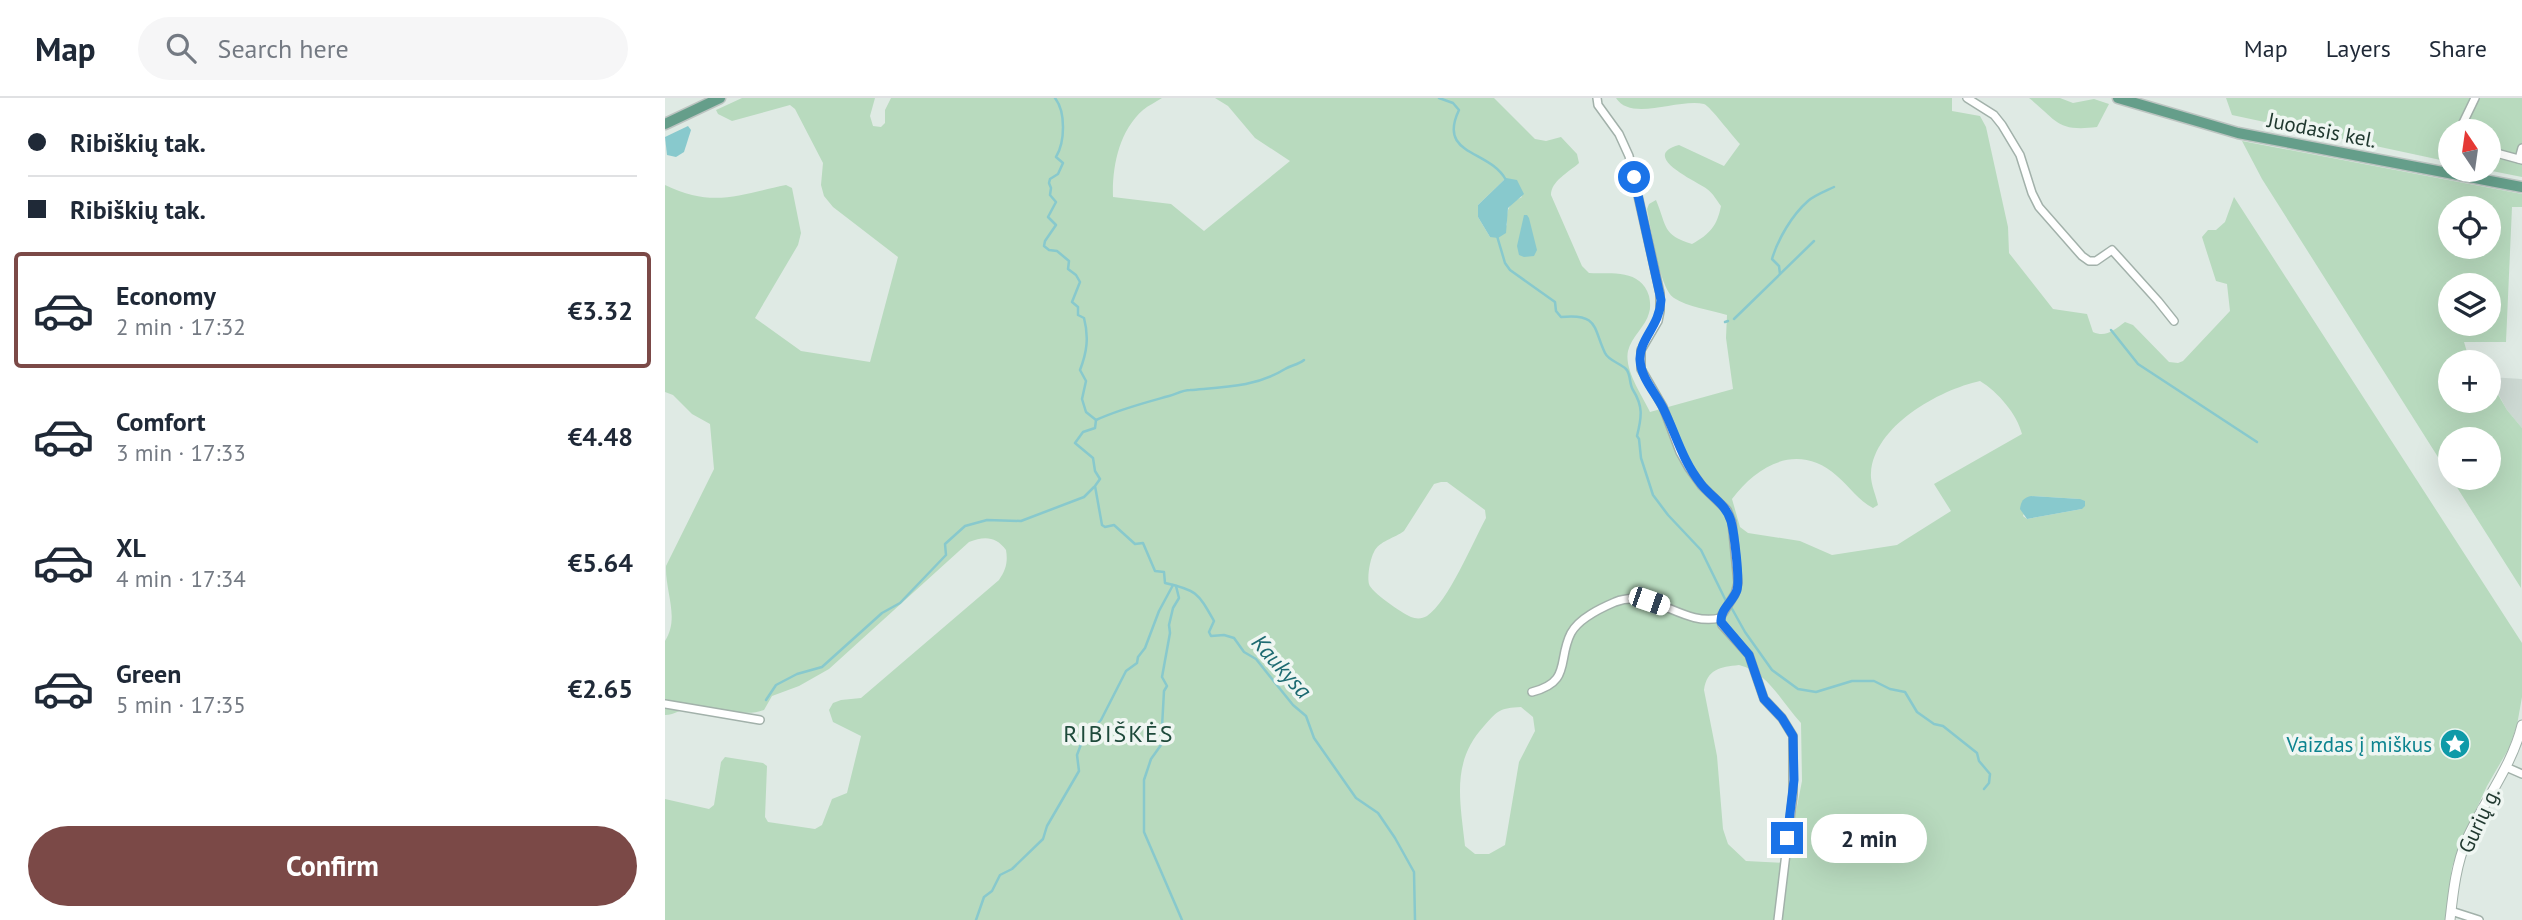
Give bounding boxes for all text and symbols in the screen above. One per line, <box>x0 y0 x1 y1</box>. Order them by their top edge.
search box <box>138 17 628 80</box>
text: Map <box>35 27 96 70</box>
icon: search <box>162 29 200 67</box>
text: Search here <box>218 32 349 65</box>
text: Map <box>2244 33 2288 64</box>
text: Layers <box>2326 33 2391 64</box>
text: Share <box>2429 33 2487 64</box>
street label: Juodasis kel. <box>2264 106 2379 154</box>
north arrow <box>2438 119 2501 182</box>
map controls <box>2438 119 2501 490</box>
text: Ribiškių tak. <box>70 126 206 159</box>
route start <box>1618 161 1650 193</box>
text: Ribiškių tak. <box>70 193 206 226</box>
button: locate <box>2438 196 2501 259</box>
button: layers <box>2438 273 2501 336</box>
icon: car <box>32 279 95 342</box>
text: Economy <box>116 279 216 312</box>
text: €3.32 <box>568 294 633 327</box>
text: 2 min · 17:32 <box>116 312 246 341</box>
button: + <box>2438 350 2501 413</box>
icon: car <box>32 405 95 468</box>
text: Comfort <box>116 405 206 438</box>
text: €4.48 <box>568 420 633 453</box>
button: − <box>2438 427 2501 490</box>
text: 3 min · 17:33 <box>116 438 246 467</box>
icon: car <box>32 531 95 594</box>
text: XL <box>116 531 146 564</box>
text: €5.64 <box>568 546 633 579</box>
text: 4 min · 17:34 <box>116 564 246 593</box>
car <box>1626 584 1673 618</box>
water label: Kaukysa <box>1246 628 1318 704</box>
icon: car <box>32 657 95 720</box>
text: Green <box>116 657 181 690</box>
text: €2.65 <box>568 672 633 705</box>
text: 5 min · 17:35 <box>116 690 246 719</box>
district label: RIBIŠKĖS <box>1063 718 1175 749</box>
place icon: Vaizdas į miškus <box>2438 727 2472 761</box>
place label: Vaizdas į miškus <box>2286 731 2432 758</box>
street label: Gurių g. <box>2452 783 2506 857</box>
callout: 2 min <box>1811 814 1927 862</box>
route end <box>1771 822 1803 854</box>
text: 2 min <box>1841 824 1897 853</box>
button: Confirm <box>28 826 637 906</box>

